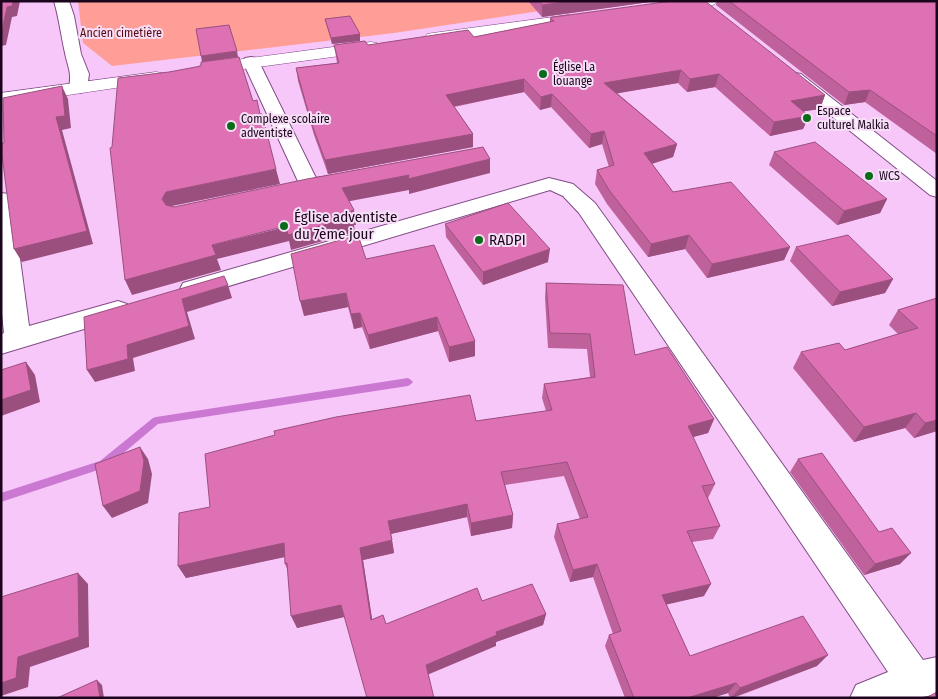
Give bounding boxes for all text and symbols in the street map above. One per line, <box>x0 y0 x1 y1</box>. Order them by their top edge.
park label: Ancien cimetière <box>80 26 162 40</box>
place label: Église La louange <box>553 59 595 88</box>
marker: Église La louange <box>537 68 549 80</box>
place label: Espace culturel Malkia <box>817 104 890 132</box>
place label: Complexe scolaire adventiste <box>241 112 330 140</box>
marker: Espace culturel Malkia <box>801 112 813 124</box>
marker: Complexe scolaire adventiste <box>225 120 237 132</box>
place label: WCS <box>879 169 900 183</box>
marker: WCS <box>863 170 875 182</box>
place label: Église adventiste du 7ème jour <box>294 208 397 243</box>
marker: Église adventiste du 7ème jour <box>278 220 290 232</box>
place label: RADPI <box>489 231 526 249</box>
marker: RADPI <box>473 234 485 246</box>

